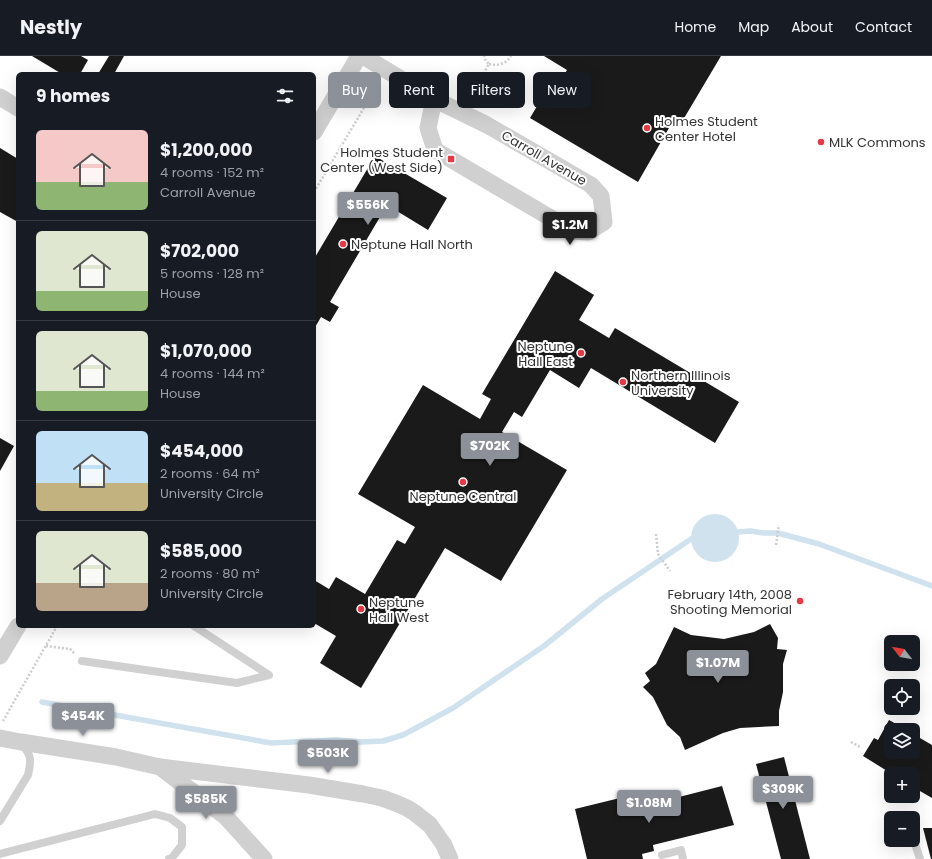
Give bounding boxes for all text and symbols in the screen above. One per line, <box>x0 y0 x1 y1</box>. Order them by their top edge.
text: Nestly <box>20 14 82 41</box>
text: Home <box>674 17 716 37</box>
text: Map <box>738 17 769 37</box>
text: About <box>791 17 833 37</box>
text: Contact <box>855 17 912 37</box>
chip: Buy <box>328 72 381 108</box>
chip: Rent <box>389 72 449 108</box>
chip: Filters <box>457 72 525 108</box>
chip: New <box>533 72 591 108</box>
text: 9 homes <box>36 84 110 108</box>
icon: filters <box>274 85 296 107</box>
place label: Holmes Student Center Hotel <box>655 112 758 146</box>
marker: Holmes Student Center Hotel <box>642 123 652 133</box>
street label: Carroll Avenue <box>498 126 590 190</box>
place label: MLK Commons <box>829 133 926 152</box>
marker: MLK Commons <box>816 137 826 147</box>
text: $1,200,000 <box>160 138 252 162</box>
place label: Holmes Student Center (West Side) <box>320 143 443 177</box>
icon: home <box>68 146 116 194</box>
marker: Holmes Student Center (West Side) <box>446 154 456 164</box>
text: 4 rooms · 152 m² <box>160 163 264 182</box>
text: Carroll Avenue <box>160 183 256 202</box>
pin: $556K <box>340 192 396 226</box>
text: $556K <box>347 195 389 214</box>
pin: $1.2M <box>542 212 598 246</box>
text: $1.2M <box>552 215 588 234</box>
place label: Neptune Hall North <box>351 235 473 254</box>
text: $702,000 <box>160 239 239 263</box>
marker: Neptune Hall North <box>338 239 348 249</box>
icon: home <box>68 247 116 295</box>
text: 5 rooms · 128 m² <box>160 264 264 283</box>
text: House <box>160 284 200 303</box>
place label: Neptune Hall East <box>518 337 573 371</box>
text: $1,070,000 <box>160 339 252 363</box>
icon: home <box>68 347 116 395</box>
marker: Neptune Hall East <box>576 348 586 358</box>
text: 4 rooms · 144 m² <box>160 364 265 383</box>
place label: Northern Illinois University <box>631 366 731 400</box>
marker: Northern Illinois University <box>618 377 628 387</box>
text: House <box>160 384 200 403</box>
pin: $702K <box>462 433 518 467</box>
text: $702K <box>470 436 510 455</box>
text: $454,000 <box>160 439 243 463</box>
icon: home <box>68 447 116 495</box>
text: 2 rooms · 64 m² <box>160 464 260 483</box>
marker: Neptune Central <box>458 477 468 487</box>
text: University Circle <box>160 484 263 503</box>
place label: Neptune Central <box>410 487 516 506</box>
text: $585,000 <box>160 539 242 563</box>
icon: home <box>68 547 116 595</box>
text: 2 rooms · 80 m² <box>160 564 260 583</box>
text: University Circle <box>160 584 263 603</box>
place label: February 14th, 2008 Shooting Memorial <box>668 585 792 619</box>
place label: Neptune Hall West <box>369 593 429 627</box>
marker: February 14th, 2008 Shooting Memorial <box>795 596 805 606</box>
marker: Neptune Hall West <box>356 604 366 614</box>
north arrow <box>884 635 920 671</box>
map controls <box>884 635 920 847</box>
pin: $1.07M <box>685 650 751 684</box>
text: $1.07M <box>696 653 740 672</box>
button: locate <box>884 679 920 715</box>
pin: $454K <box>55 703 111 737</box>
text: $454K <box>61 706 105 725</box>
button: layers <box>884 723 920 759</box>
pin: $503K <box>300 740 356 774</box>
text: $503K <box>307 743 349 762</box>
button: + <box>884 767 920 803</box>
pin: $309K <box>755 776 811 810</box>
text: $309K <box>762 779 804 798</box>
pin: $585K <box>178 786 234 820</box>
text: $585K <box>185 789 227 808</box>
pin: $1.08M <box>616 790 682 824</box>
text: $1.08M <box>626 793 672 812</box>
button: − <box>884 811 920 847</box>

